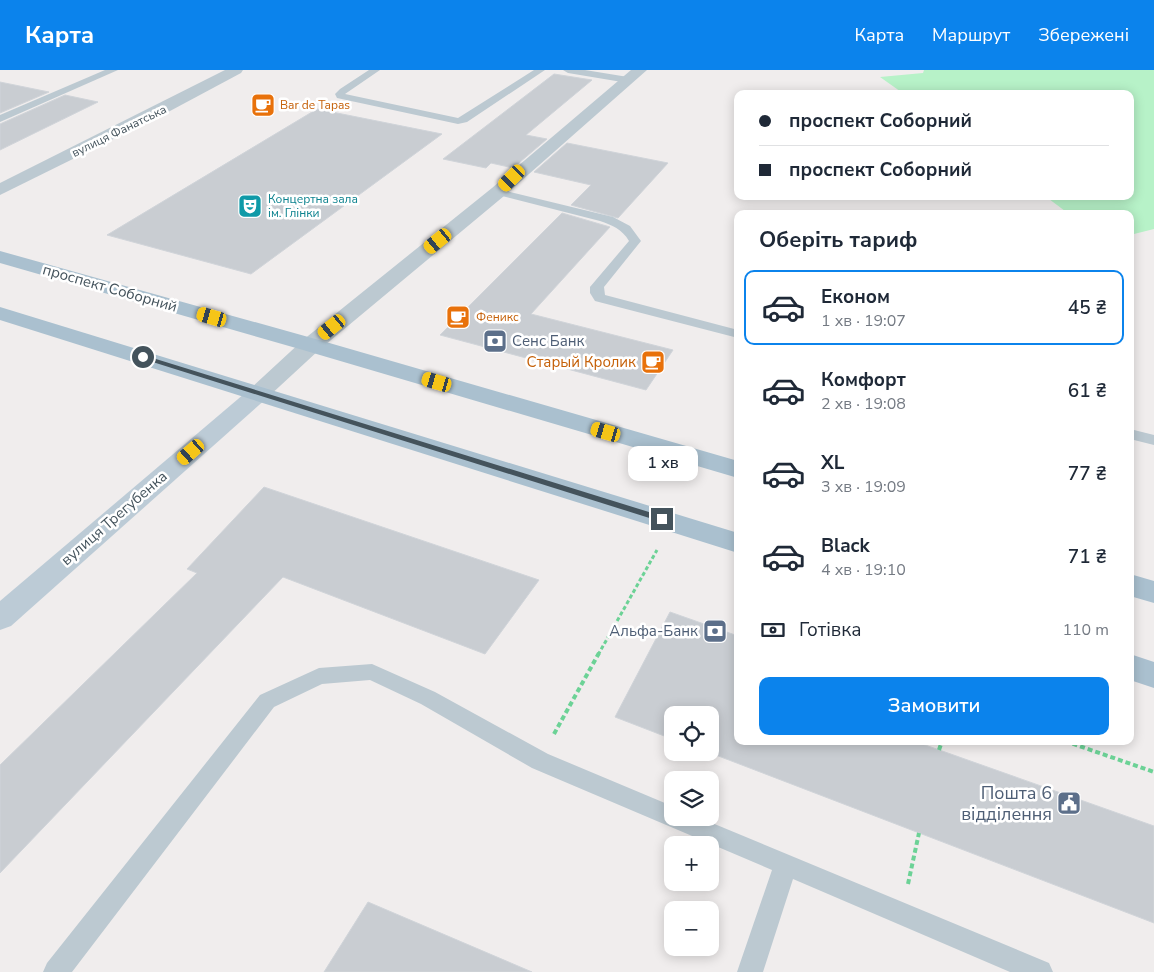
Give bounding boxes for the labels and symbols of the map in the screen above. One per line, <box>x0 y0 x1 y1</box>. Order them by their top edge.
cafe icon: Bar de Tapas <box>250 92 276 118</box>
place label: Bar de Tapas <box>280 97 350 113</box>
street label: вулиця Фанатська <box>69 101 169 161</box>
car <box>496 162 527 194</box>
place label: Концертна зала ім. Глінки <box>268 191 358 221</box>
theatre icon: Концертна зала ім. Глінки <box>237 193 263 219</box>
car <box>421 226 454 256</box>
street label: проспект Соборний <box>40 259 180 317</box>
cafe icon: Феникс <box>445 304 471 330</box>
car <box>195 306 228 328</box>
place label: Феникс <box>476 309 519 325</box>
car <box>315 312 348 342</box>
bank icon: Сенс Банк <box>482 328 508 354</box>
place label: Сенс Банк <box>512 331 585 351</box>
route start <box>132 346 154 368</box>
cafe icon: Старый Кролик <box>640 349 666 375</box>
place label: Старый Кролик <box>527 352 636 372</box>
car <box>420 371 453 393</box>
car <box>589 421 622 443</box>
car <box>174 436 207 468</box>
callout: 1 хв <box>627 446 697 482</box>
street label: вулиця Трегубенка <box>57 466 171 570</box>
route end <box>651 508 673 530</box>
bank icon: Альфа-Банк <box>702 618 728 644</box>
place label: Альфа-Банк <box>609 621 698 641</box>
place label: Пошта 6 відділення <box>961 781 1052 826</box>
public building icon: Пошта 6 відділення <box>1056 790 1082 816</box>

